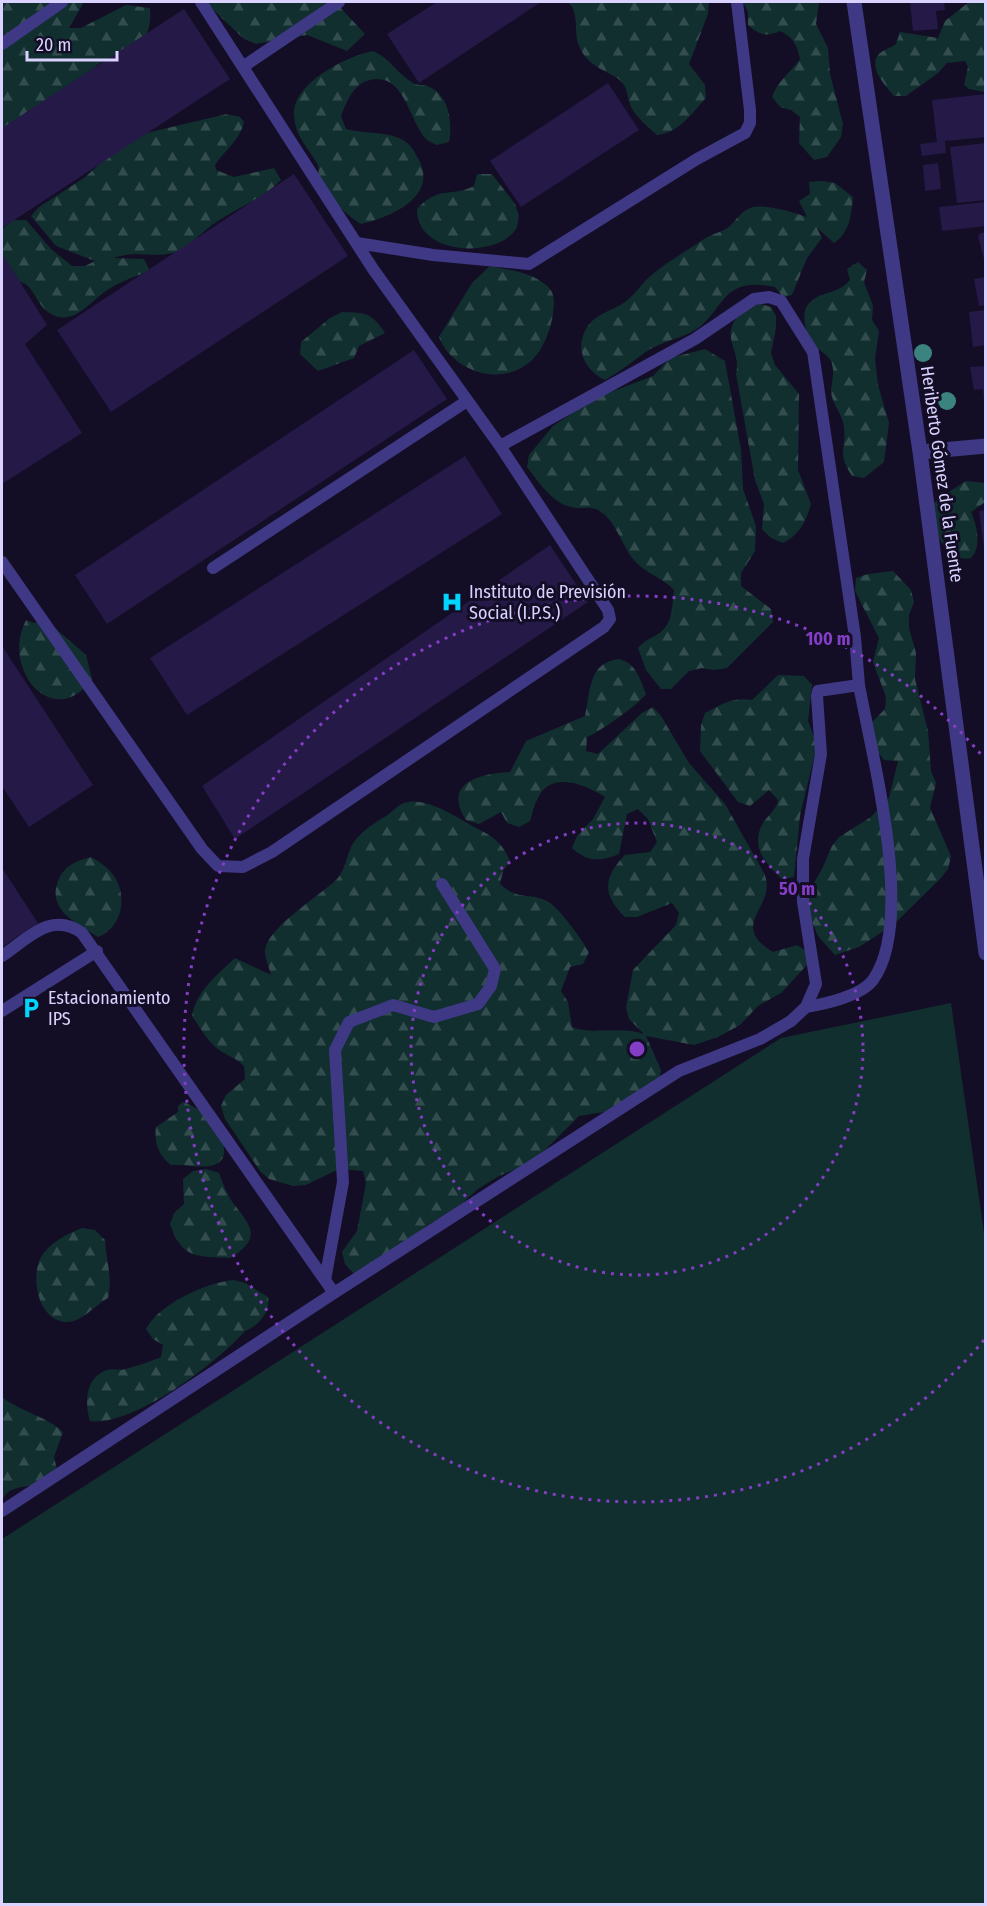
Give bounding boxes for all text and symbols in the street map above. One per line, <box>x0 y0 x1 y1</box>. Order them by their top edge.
scale bar <box>27 24 117 62</box>
text: 20 m <box>36 34 71 56</box>
street label: Heriberto Gómez de la Fuente <box>916 364 968 584</box>
place label: Instituto de Previsión Social (I.P.S.) <box>469 581 626 624</box>
hospital icon: Instituto de Previsión Social (I.P.S.) <box>440 590 464 614</box>
text: 100 m <box>806 628 850 650</box>
text: 50 m <box>779 878 815 900</box>
place label: Estacionamiento IPS <box>48 987 170 1030</box>
parking icon: Estacionamiento IPS <box>19 996 43 1020</box>
centre of rings <box>627 1039 647 1059</box>

